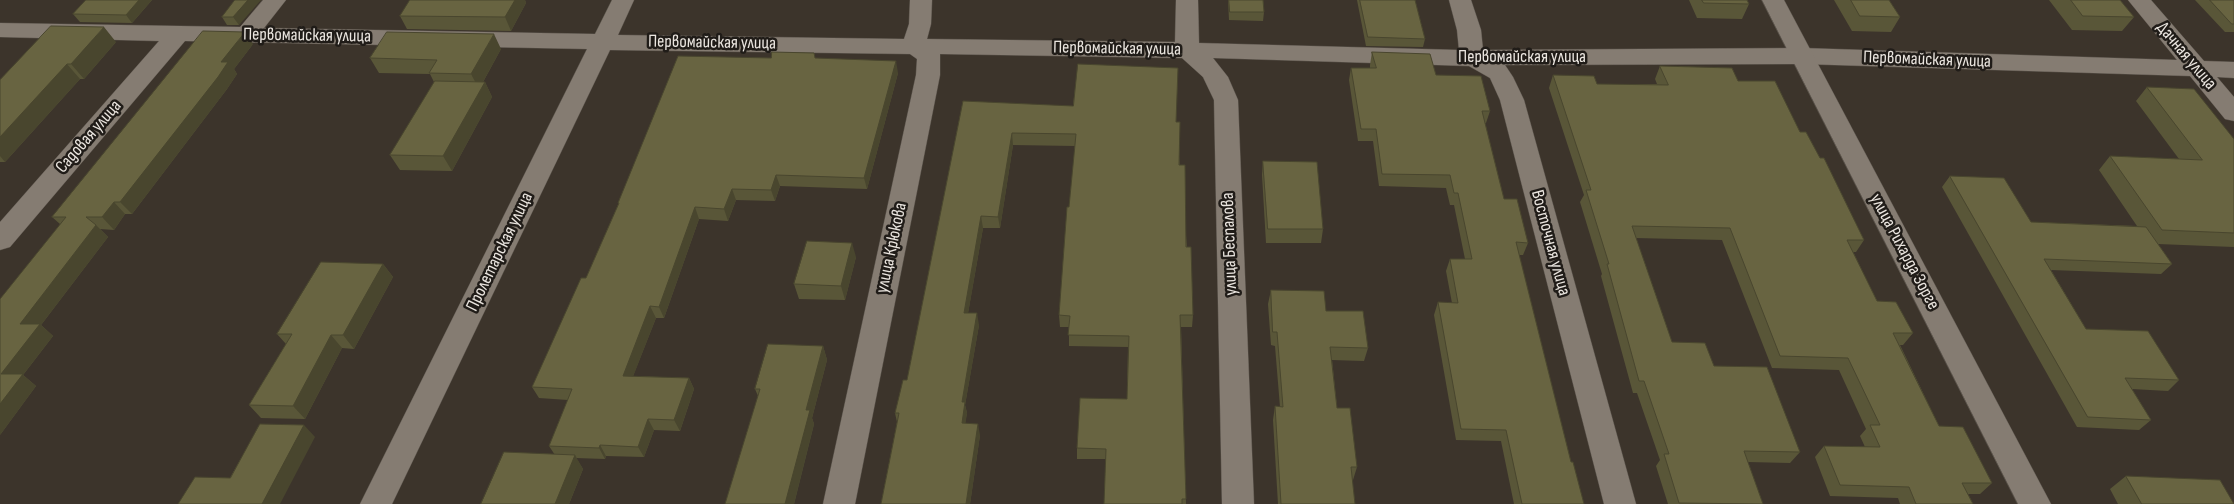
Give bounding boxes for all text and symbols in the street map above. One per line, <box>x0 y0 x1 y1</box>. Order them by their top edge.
street label: Дачная улица <box>2151 18 2221 94</box>
street label: Первомайская улица <box>243 24 371 48</box>
street label: Первомайская улица <box>648 31 776 55</box>
street label: Первомайская улица <box>1053 37 1181 61</box>
street label: Первомайская улица <box>1458 46 1586 68</box>
street label: Первомайская улица <box>1863 47 1991 73</box>
street label: Садовая улица <box>51 96 127 178</box>
street label: Восточная улица <box>1526 188 1574 298</box>
street label: Пролетарская улица <box>462 189 538 315</box>
street label: улица Рихарда Зорге <box>1864 190 1944 314</box>
street label: улица Беспалова <box>1217 192 1243 296</box>
street label: улица Крюкова <box>872 201 912 295</box>

